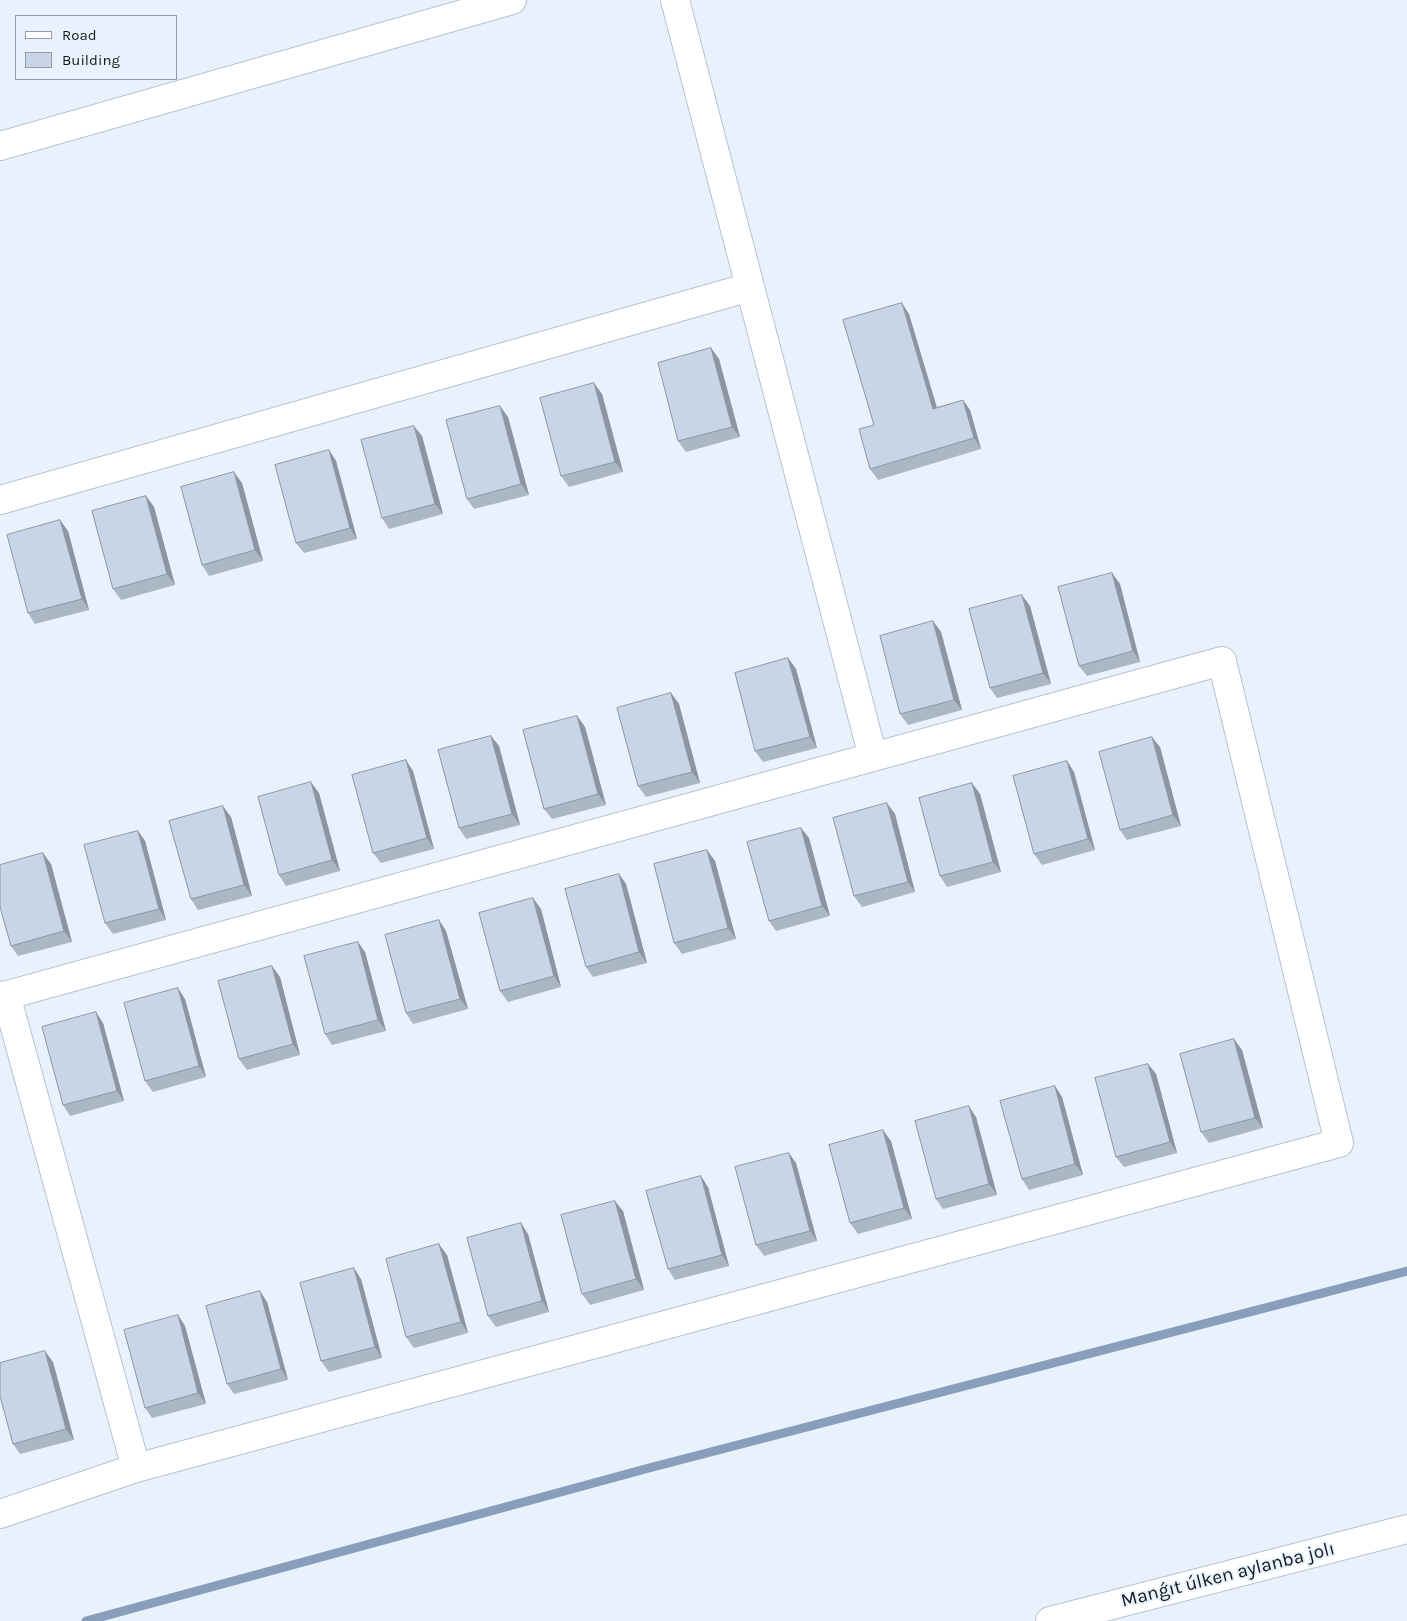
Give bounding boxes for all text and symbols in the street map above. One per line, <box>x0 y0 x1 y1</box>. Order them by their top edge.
legend <box>15 15 178 80</box>
text: Road <box>62 26 97 44</box>
text: Building <box>62 51 120 69</box>
street label: Manǵıt úlken aylanba jolı <box>1119 1537 1337 1613</box>

